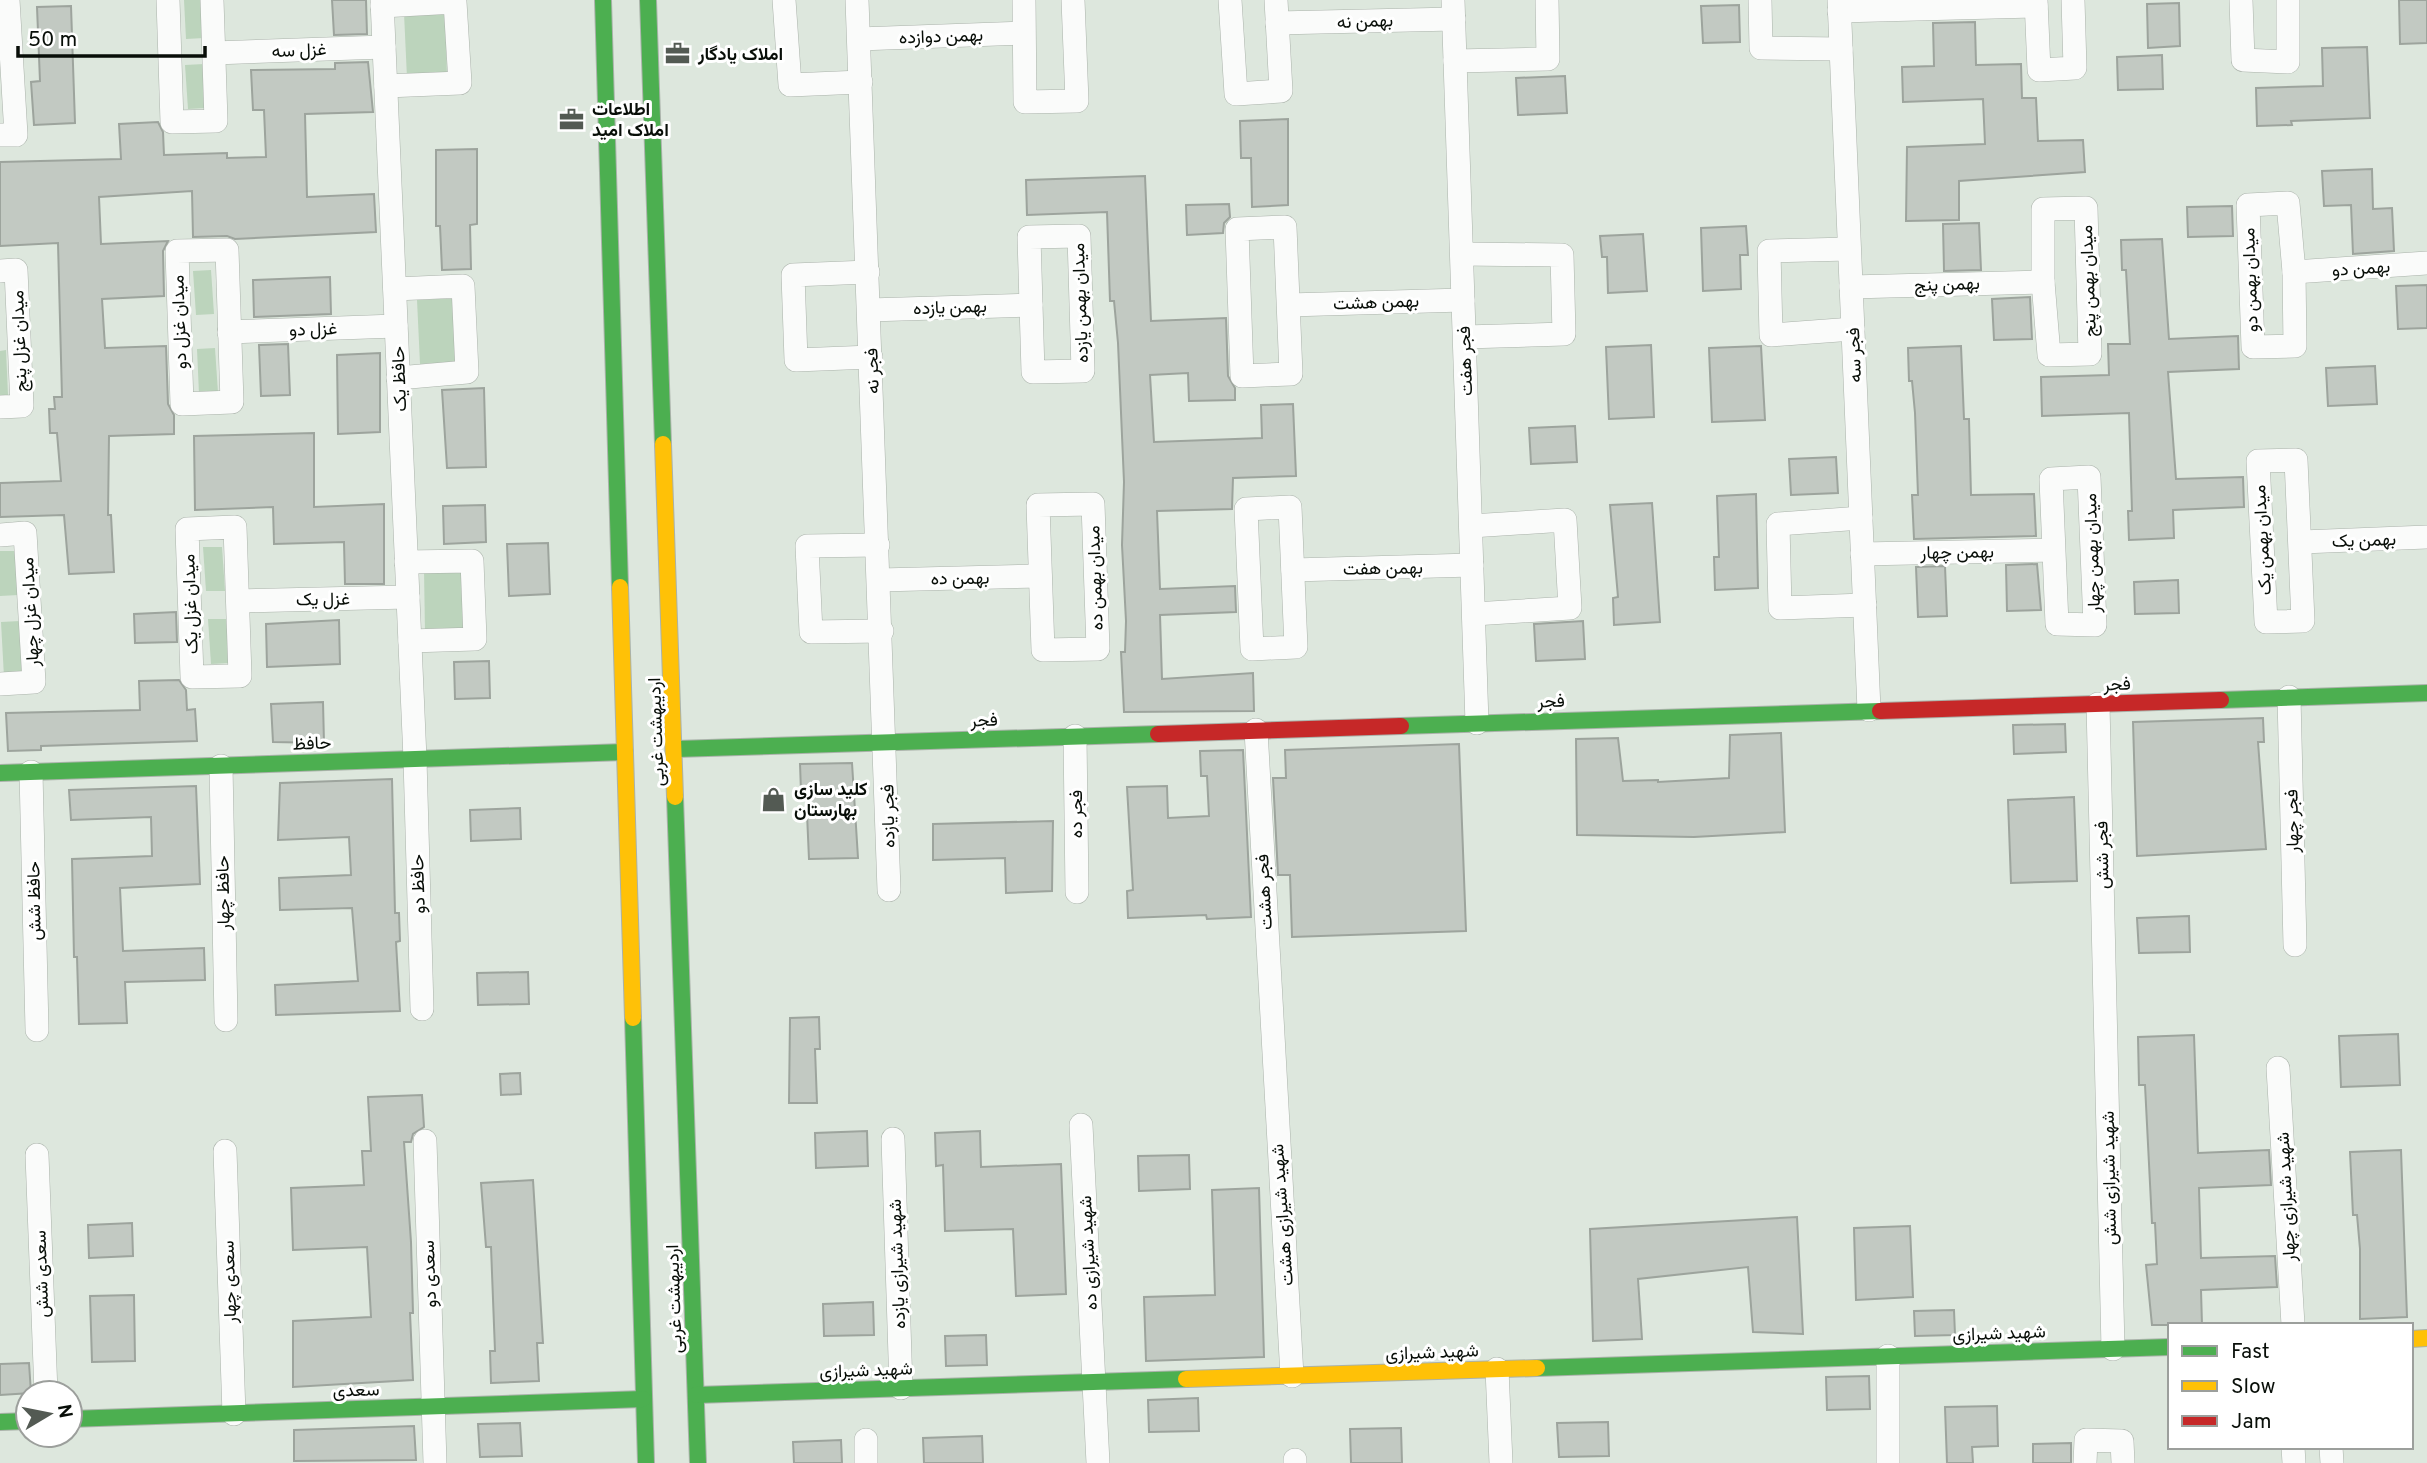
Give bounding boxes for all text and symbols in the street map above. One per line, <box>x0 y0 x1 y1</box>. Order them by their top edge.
street label: بهمن نه <box>1337 10 1394 35</box>
scale bar <box>18 14 205 58</box>
street label: بهمن دوازده <box>899 25 984 50</box>
text: 50 m <box>28 27 77 54</box>
street label: غزل سه <box>271 39 327 64</box>
office icon: املاک یادگار <box>664 40 692 68</box>
place label: املاک یادگار <box>697 44 783 67</box>
place label: اطلاعات املاک امید <box>592 99 669 143</box>
office icon: اطلاعات املاک امید <box>558 105 586 133</box>
street label: میدان بهمن پنج <box>2076 225 2103 337</box>
street label: میدان بهمن دو <box>2238 227 2265 333</box>
street label: میدان بهمن یازده <box>1068 242 1095 363</box>
street label: بهمن دو <box>2331 256 2391 283</box>
street label: بهمن پنج <box>1914 273 1980 298</box>
street label: میدان غزل دو <box>167 274 194 370</box>
street label: میدان غزل پنج <box>7 290 34 392</box>
street label: بهمن هشت <box>1333 291 1420 316</box>
street label: بهمن یازده <box>913 296 987 321</box>
street label: غزل دو <box>289 318 338 343</box>
street label: فجر هفت <box>1454 326 1479 396</box>
street label: فجر سه <box>1843 327 1868 383</box>
street label: حافظ یک <box>388 346 413 412</box>
street label: فجر نه <box>861 347 886 394</box>
street label: میدان بهمن یک <box>2249 484 2278 596</box>
street label: میدان بهمن چهار <box>2080 493 2107 614</box>
street label: میدان بهمن ده <box>1083 525 1110 631</box>
street label: بهمن یک <box>2331 529 2397 554</box>
street label: بهمن چهار <box>1919 541 1994 566</box>
street label: میدان غزل یک <box>178 553 205 655</box>
street label: میدان غزل چهار <box>17 557 46 668</box>
street label: بهمن هفت <box>1343 557 1423 582</box>
street label: بهمن ده <box>930 567 990 592</box>
street label: غزل یک <box>296 589 350 612</box>
street label: فجر <box>2102 674 2131 698</box>
street label: اردیبهشت غربی <box>644 677 671 787</box>
street label: فجر <box>1536 691 1565 715</box>
street label: فجر <box>969 710 998 734</box>
street label: حافظ <box>292 732 332 757</box>
place label: کلید سازی بهارستان <box>794 779 868 823</box>
street label: فجر یازده <box>877 784 902 848</box>
shop icon: کلید سازی بهارستان <box>760 785 788 813</box>
street label: فجر چهار <box>2281 789 2306 854</box>
street label: فجر ده <box>1066 790 1089 838</box>
street label: فجر شش <box>2091 821 2116 889</box>
street label: فجر هشت <box>1252 853 1279 931</box>
street label: حافظ دو <box>407 854 432 914</box>
street label: حافظ چهار <box>212 855 237 932</box>
street label: حافظ شش <box>23 861 48 941</box>
street label: شهید شیرازی شش <box>2098 1111 2123 1245</box>
street label: شهید شیرازی چهار <box>2273 1132 2302 1263</box>
street label: شهید شیرازی هشت <box>1267 1143 1300 1287</box>
street label: شهید شیرازی ده <box>1075 1195 1104 1311</box>
street label: شهید شیرازی یازده <box>885 1199 912 1329</box>
street label: سعدی شش <box>29 1230 56 1318</box>
street label: سعدی چهار <box>218 1240 243 1325</box>
street label: سعدی دو <box>418 1240 443 1308</box>
street label: اردیبهشت غربی <box>662 1244 689 1354</box>
street label: شهید شیرازی <box>1952 1321 2046 1348</box>
legend <box>2168 1323 2413 1449</box>
text: Fast <box>2231 1339 2270 1366</box>
street label: شهید شیرازی <box>1385 1340 1479 1367</box>
street label: شهید شیرازی <box>819 1358 913 1385</box>
text: Slow <box>2231 1374 2276 1401</box>
north arrow <box>14 1379 84 1449</box>
street label: سعدی <box>332 1379 380 1404</box>
text: N <box>51 1403 77 1420</box>
text: Jam <box>2231 1409 2272 1436</box>

